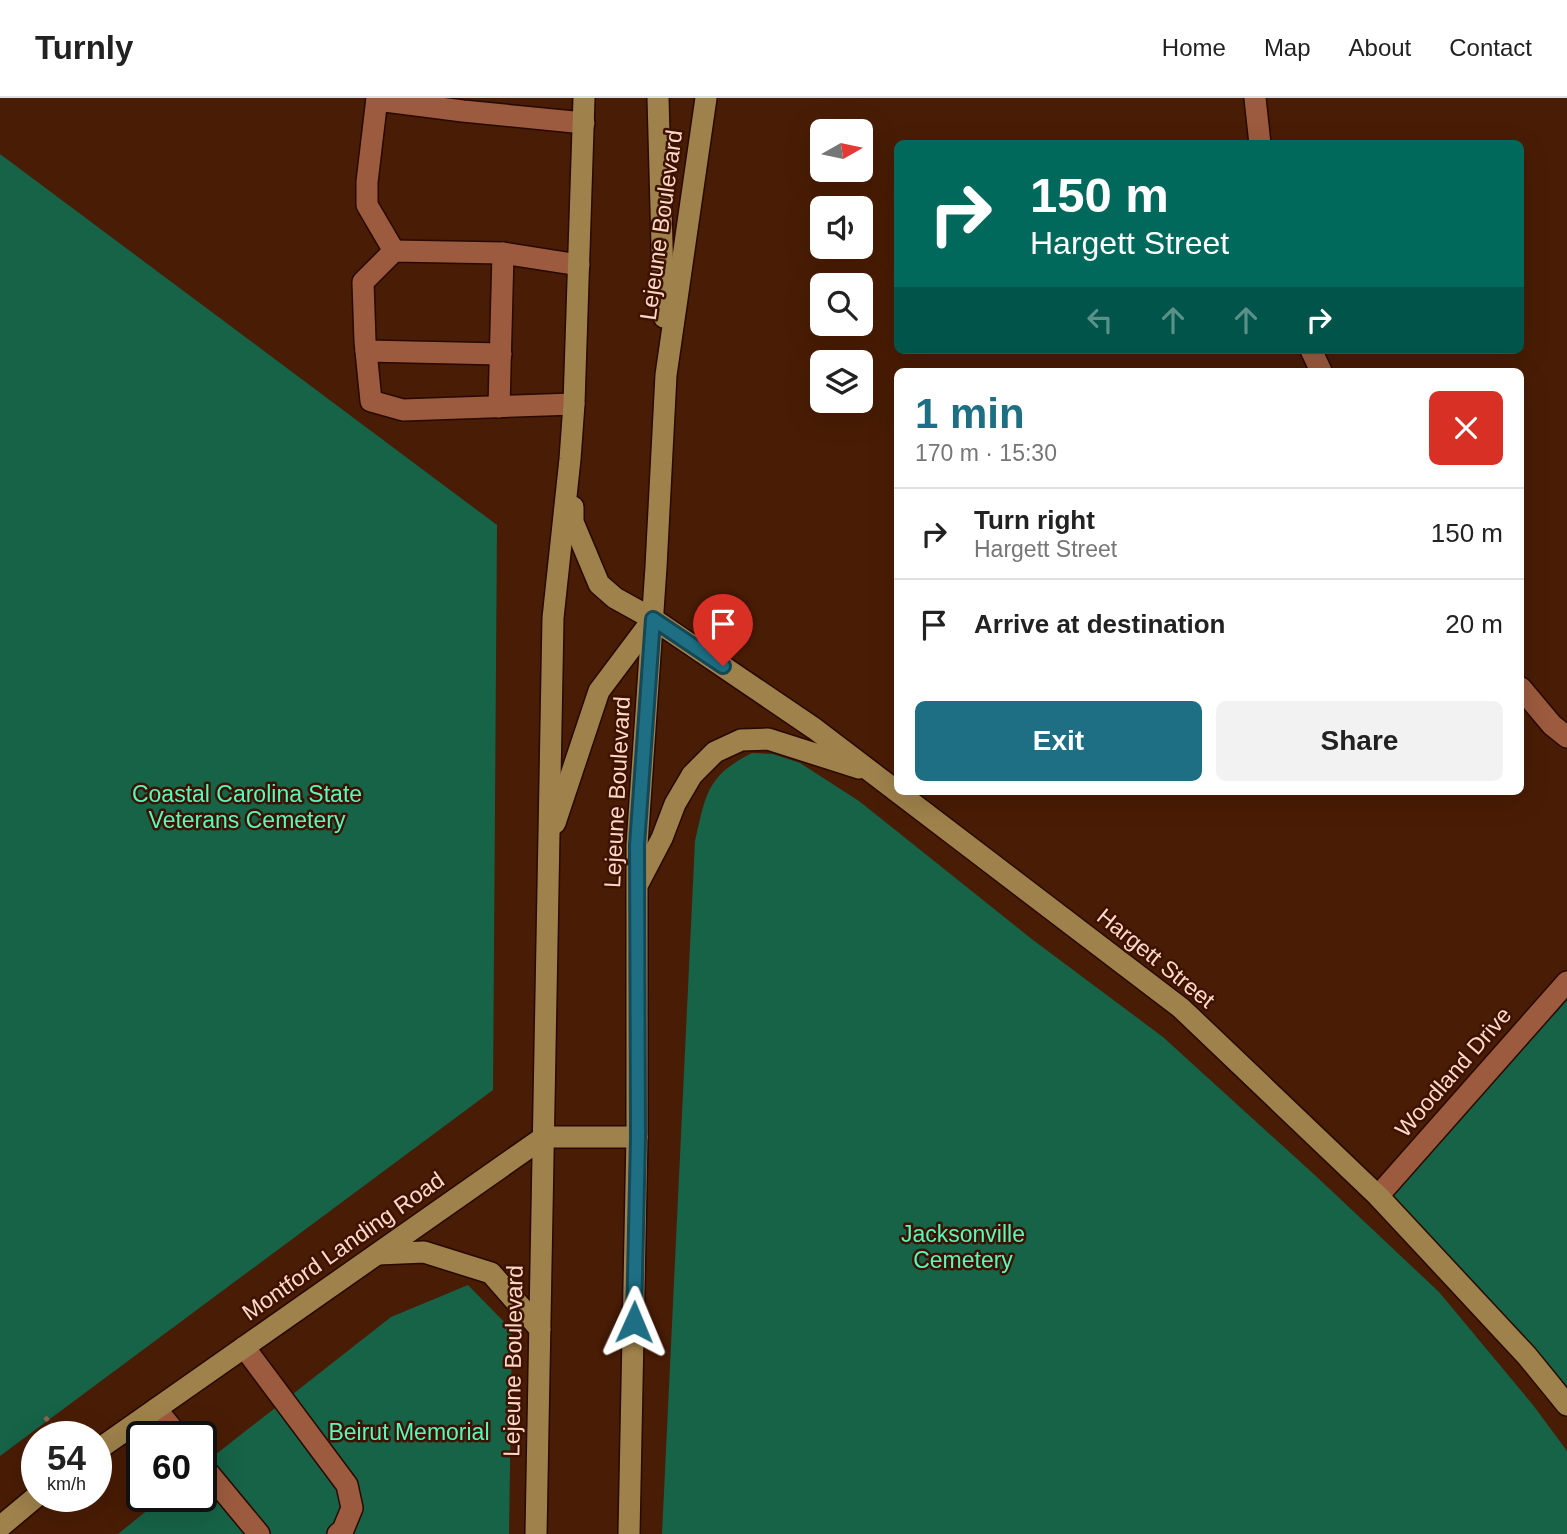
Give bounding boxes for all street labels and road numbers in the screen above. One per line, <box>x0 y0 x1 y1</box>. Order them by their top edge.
street label: Lejeune Boulevard <box>635 128 687 322</box>
street label: Lejeune Boulevard <box>599 696 635 888</box>
street label: Hargett Street <box>1092 903 1220 1014</box>
street label: Woodland Drive <box>1390 1002 1516 1142</box>
street label: Montford Landing Road <box>237 1166 449 1326</box>
street label: Lejeune Boulevard <box>498 1265 528 1457</box>

